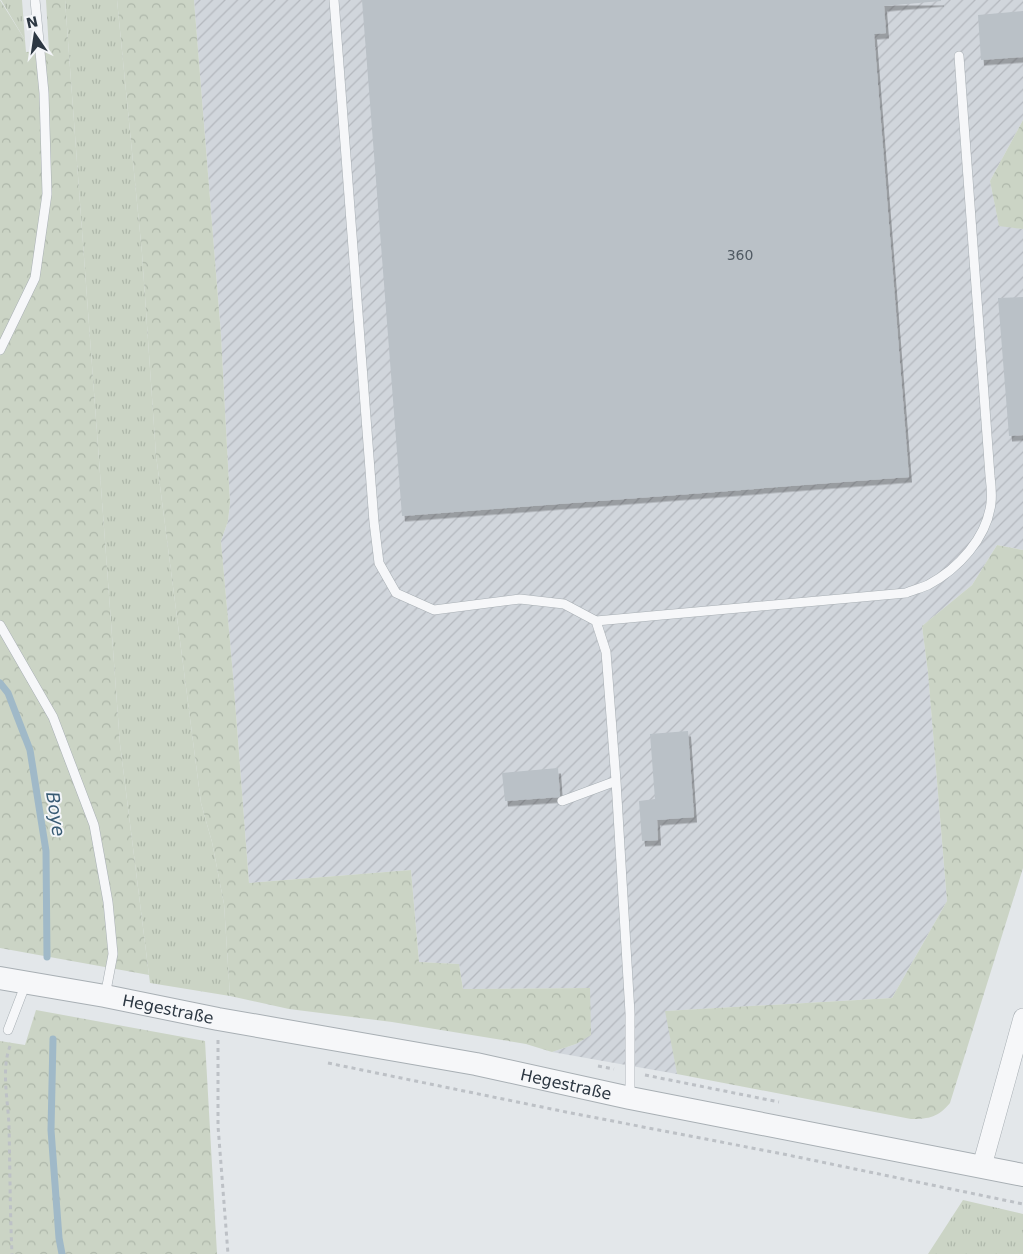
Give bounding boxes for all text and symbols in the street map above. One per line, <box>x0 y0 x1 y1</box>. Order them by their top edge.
north arrow <box>10 10 60 60</box>
text: N <box>25 13 40 31</box>
house number: 360 <box>727 247 753 263</box>
water label: Boye <box>42 790 70 838</box>
street label: Hegestraße <box>121 990 216 1027</box>
street label: Hegestraße <box>519 1065 613 1103</box>

